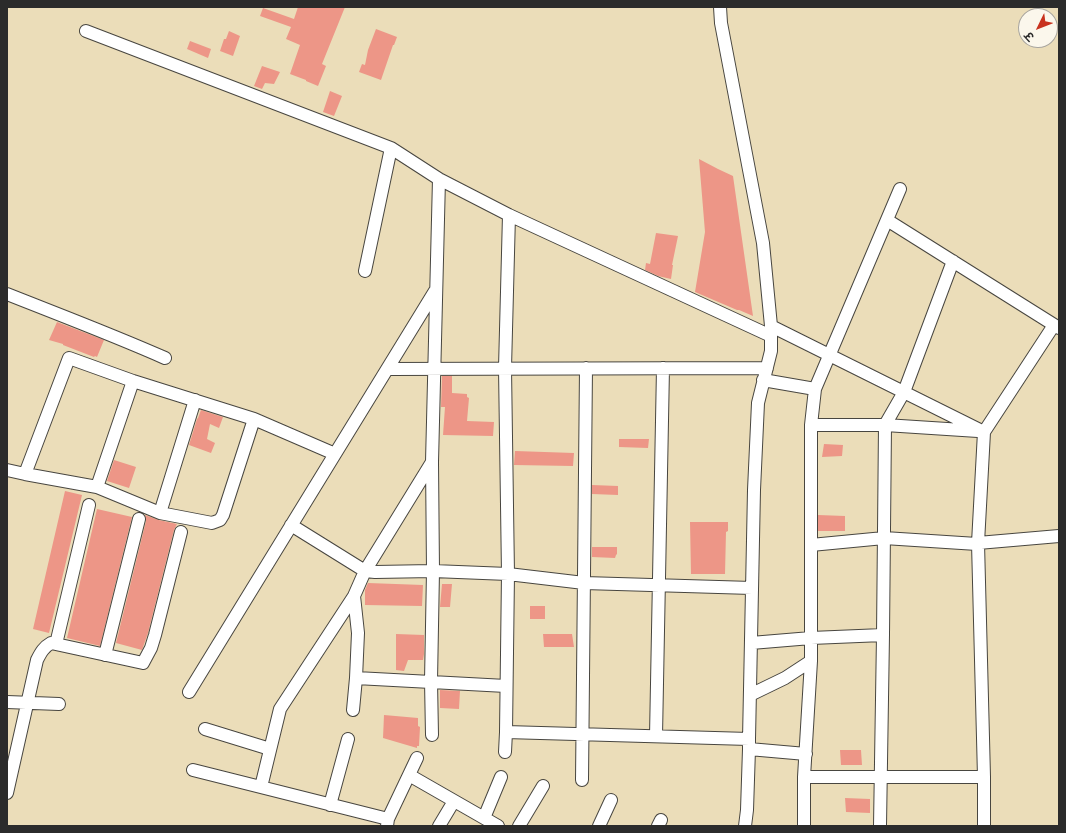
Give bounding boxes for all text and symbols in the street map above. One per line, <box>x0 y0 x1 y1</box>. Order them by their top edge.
north arrow <box>1018 8 1058 48</box>
text: उ <box>1020 27 1039 45</box>

